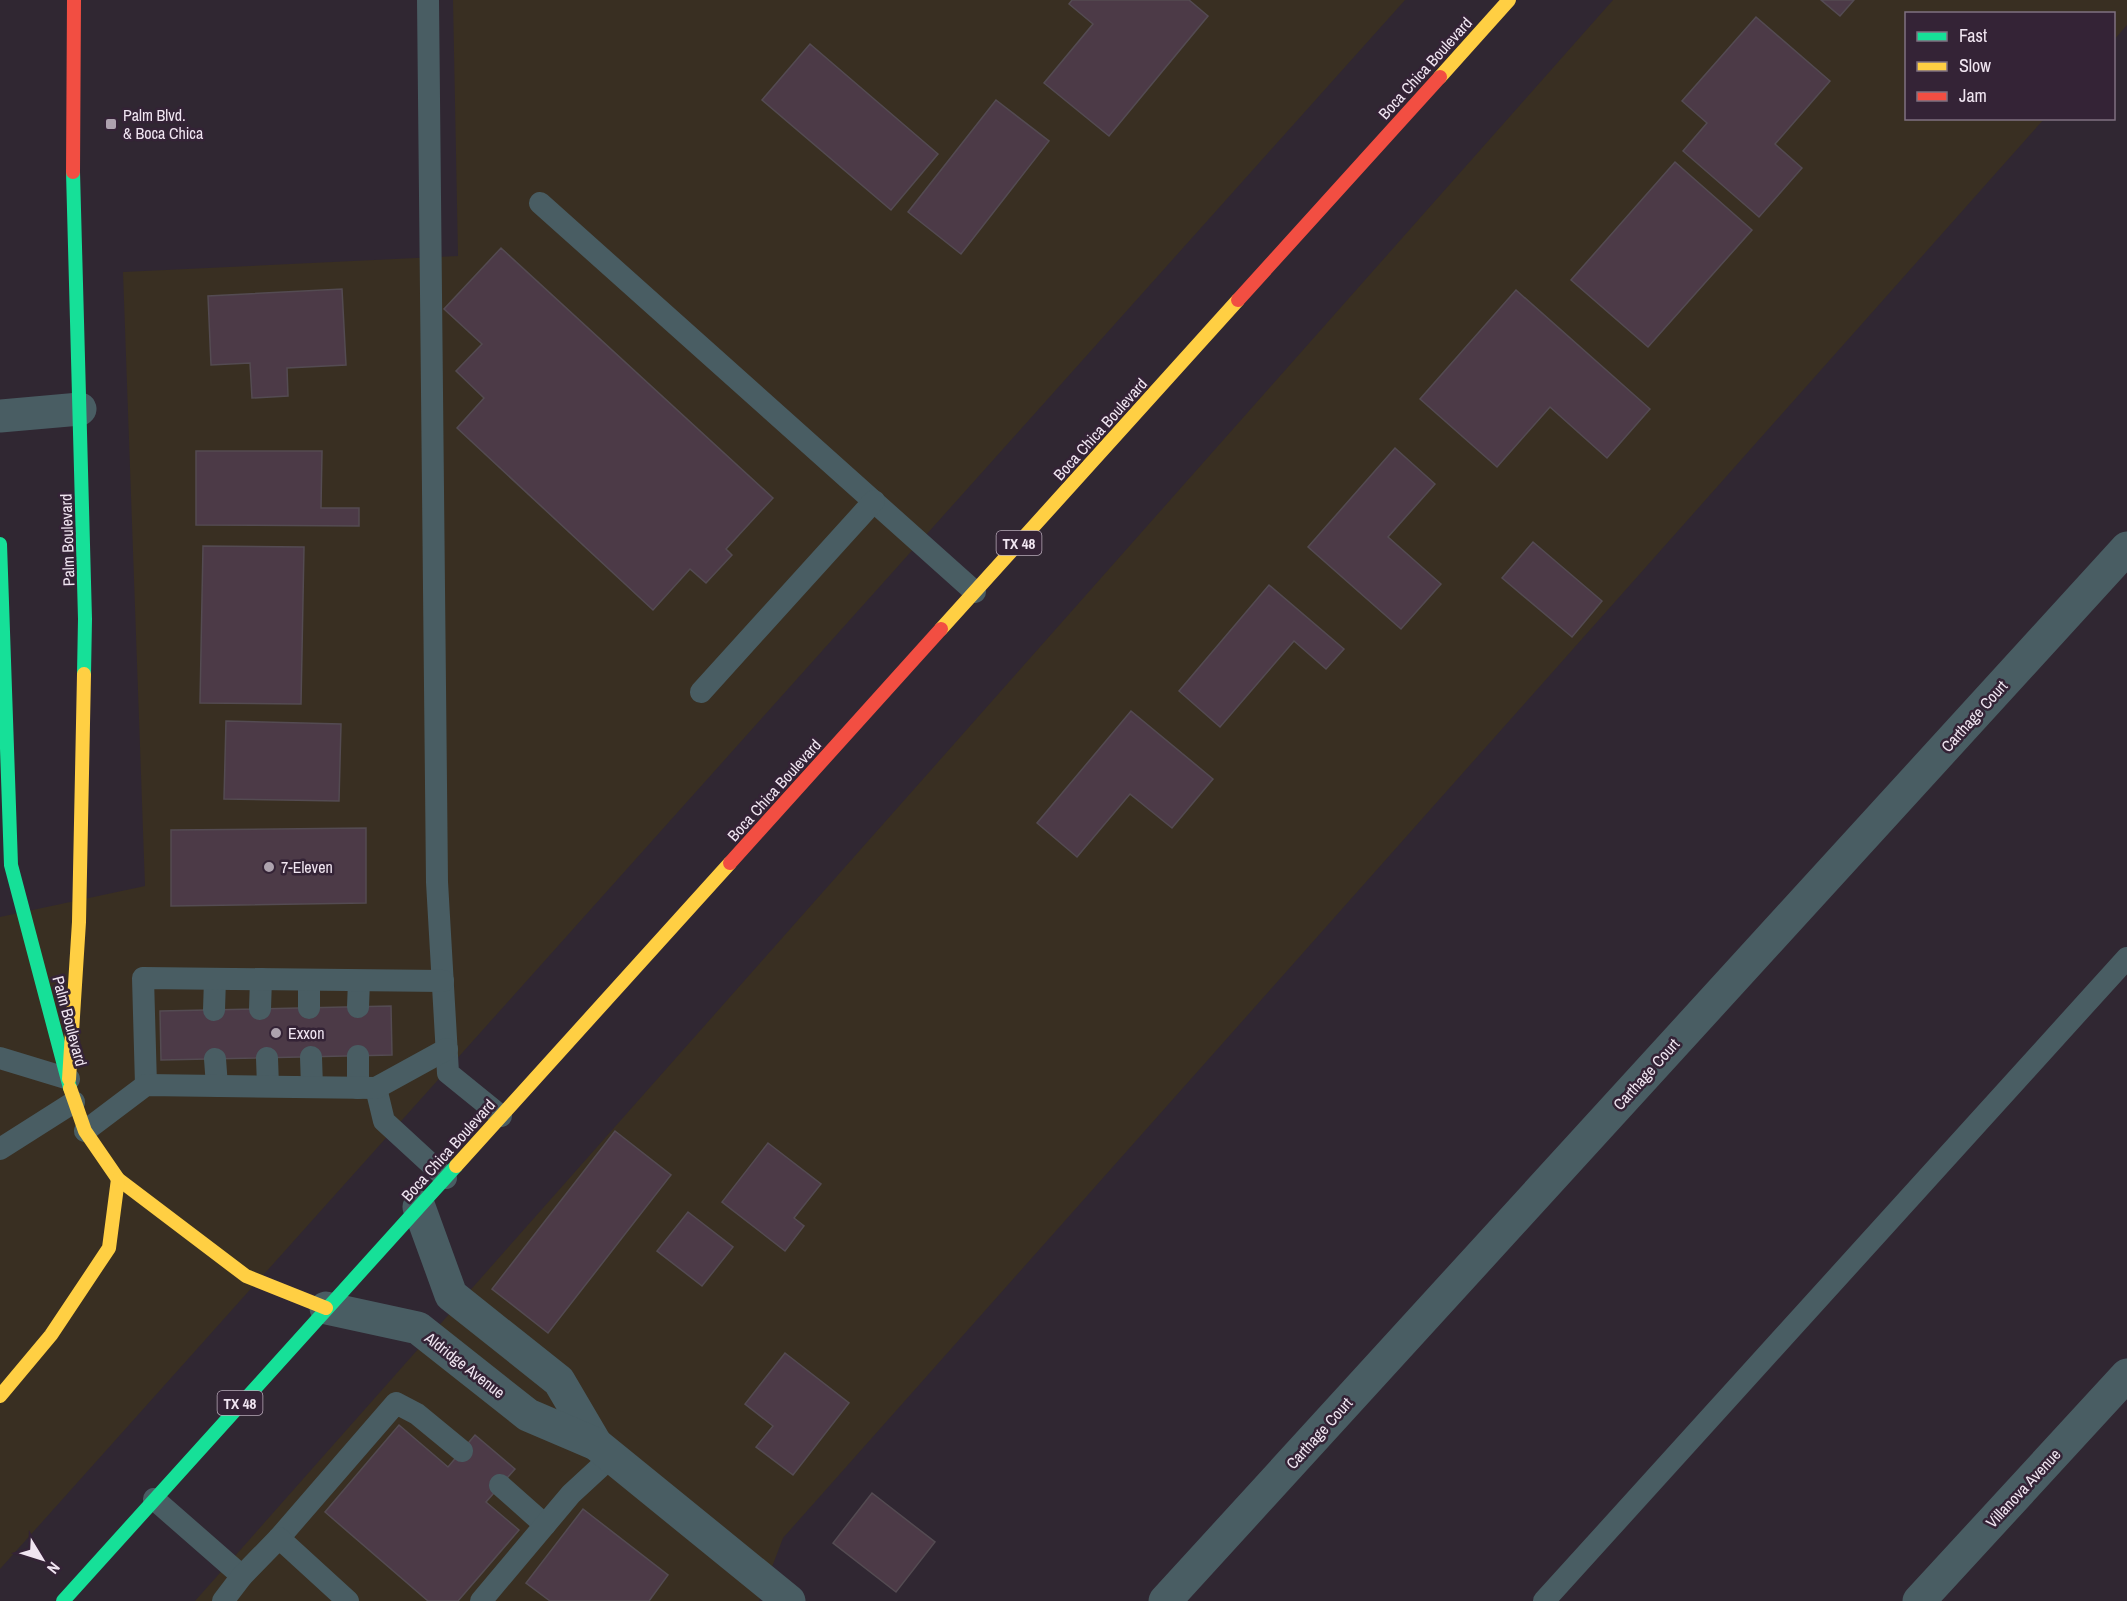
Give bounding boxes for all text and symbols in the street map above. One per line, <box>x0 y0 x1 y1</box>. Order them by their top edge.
street label: Boca Chica Boulevard <box>1373 12 1477 124</box>
legend <box>1905 12 2115 120</box>
text: Fast <box>1959 23 1987 48</box>
text: Slow <box>1959 53 1991 78</box>
text: Jam <box>1959 83 1987 108</box>
place label: Palm Blvd. & Boca Chica <box>123 104 204 144</box>
marker: Palm Blvd. & Boca Chica <box>104 117 118 131</box>
street label: Boca Chica Boulevard <box>1048 373 1152 485</box>
street label: Palm Boulevard <box>54 493 80 587</box>
road number: TX 48 <box>996 531 1042 555</box>
street label: Carthage Court <box>1936 675 2012 757</box>
street label: Boca Chica Boulevard <box>722 734 826 846</box>
place label: 7-Eleven <box>281 856 333 878</box>
marker: 7-Eleven <box>262 860 276 874</box>
street label: Palm Boulevard <box>47 973 93 1069</box>
place label: Exxon <box>288 1022 324 1044</box>
marker: Exxon <box>269 1026 283 1040</box>
street label: Carthage Court <box>1608 1033 1684 1115</box>
street label: Boca Chica Boulevard <box>396 1094 500 1206</box>
street label: Aldridge Avenue <box>420 1326 510 1403</box>
road number: TX 48 <box>218 1391 262 1415</box>
street label: Carthage Court <box>1281 1392 1357 1474</box>
street label: Villanova Avenue <box>1981 1444 2065 1532</box>
north arrow <box>12 1529 72 1589</box>
text: N <box>42 1558 65 1579</box>

